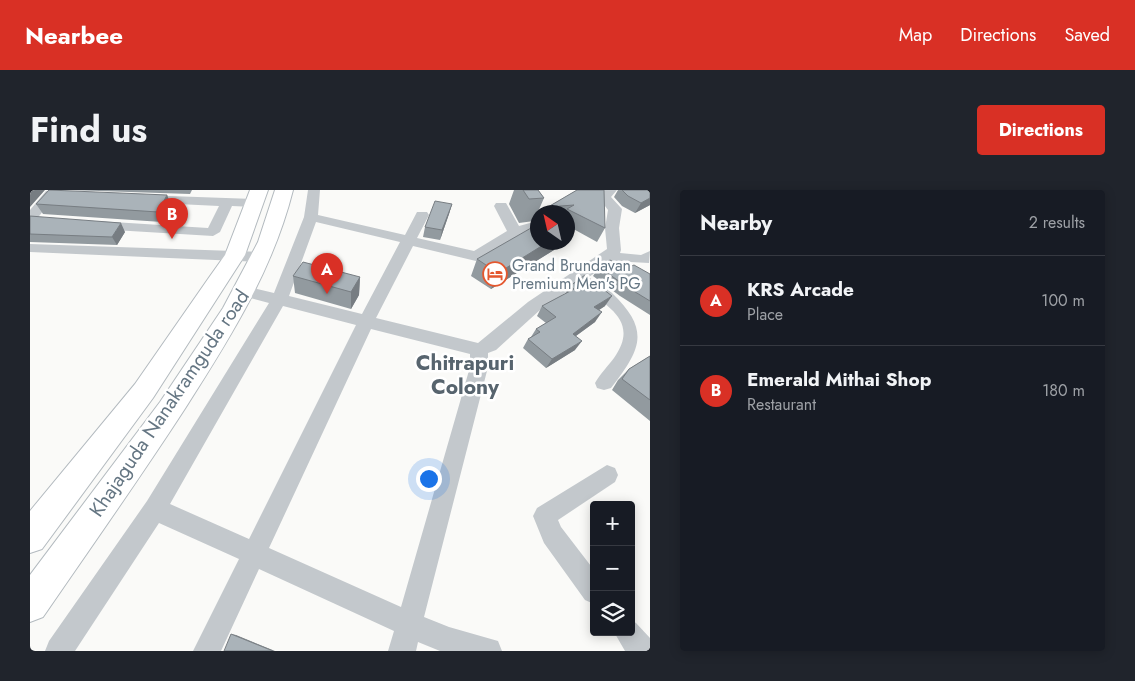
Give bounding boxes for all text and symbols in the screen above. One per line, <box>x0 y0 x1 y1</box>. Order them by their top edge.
text: Nearbee <box>25 18 123 53</box>
text: Map <box>899 22 932 48</box>
text: Directions <box>960 22 1036 48</box>
text: Saved <box>1064 22 1110 48</box>
text: Find us <box>30 105 147 155</box>
button: Directions <box>977 105 1105 155</box>
pin: B <box>156 198 188 239</box>
north arrow <box>530 205 575 250</box>
text: Nearby <box>700 208 772 238</box>
text: 2 results <box>1029 211 1085 234</box>
pin: A <box>311 253 343 294</box>
place label: Grand Brundavan Premium Men's PG <box>512 254 641 295</box>
hotel icon: Grand Brundavan Premium Men's PG <box>482 261 508 287</box>
text: KRS Arcade <box>747 276 854 303</box>
street label: Khajaguda Nanakramguda road <box>82 284 257 523</box>
text: A <box>710 289 722 312</box>
text: 100 m <box>1041 289 1085 312</box>
text: Place <box>747 303 783 326</box>
district label: Chitrapuri Colony <box>416 348 514 402</box>
text: Emerald Mithai Shop <box>747 366 931 393</box>
text: B <box>711 379 721 402</box>
text: 180 m <box>1042 379 1085 402</box>
text: Restaurant <box>747 393 816 416</box>
your location <box>416 466 442 492</box>
map controls <box>590 501 635 636</box>
button: + <box>590 501 635 546</box>
button: − <box>590 546 635 591</box>
button: layers <box>590 591 635 636</box>

